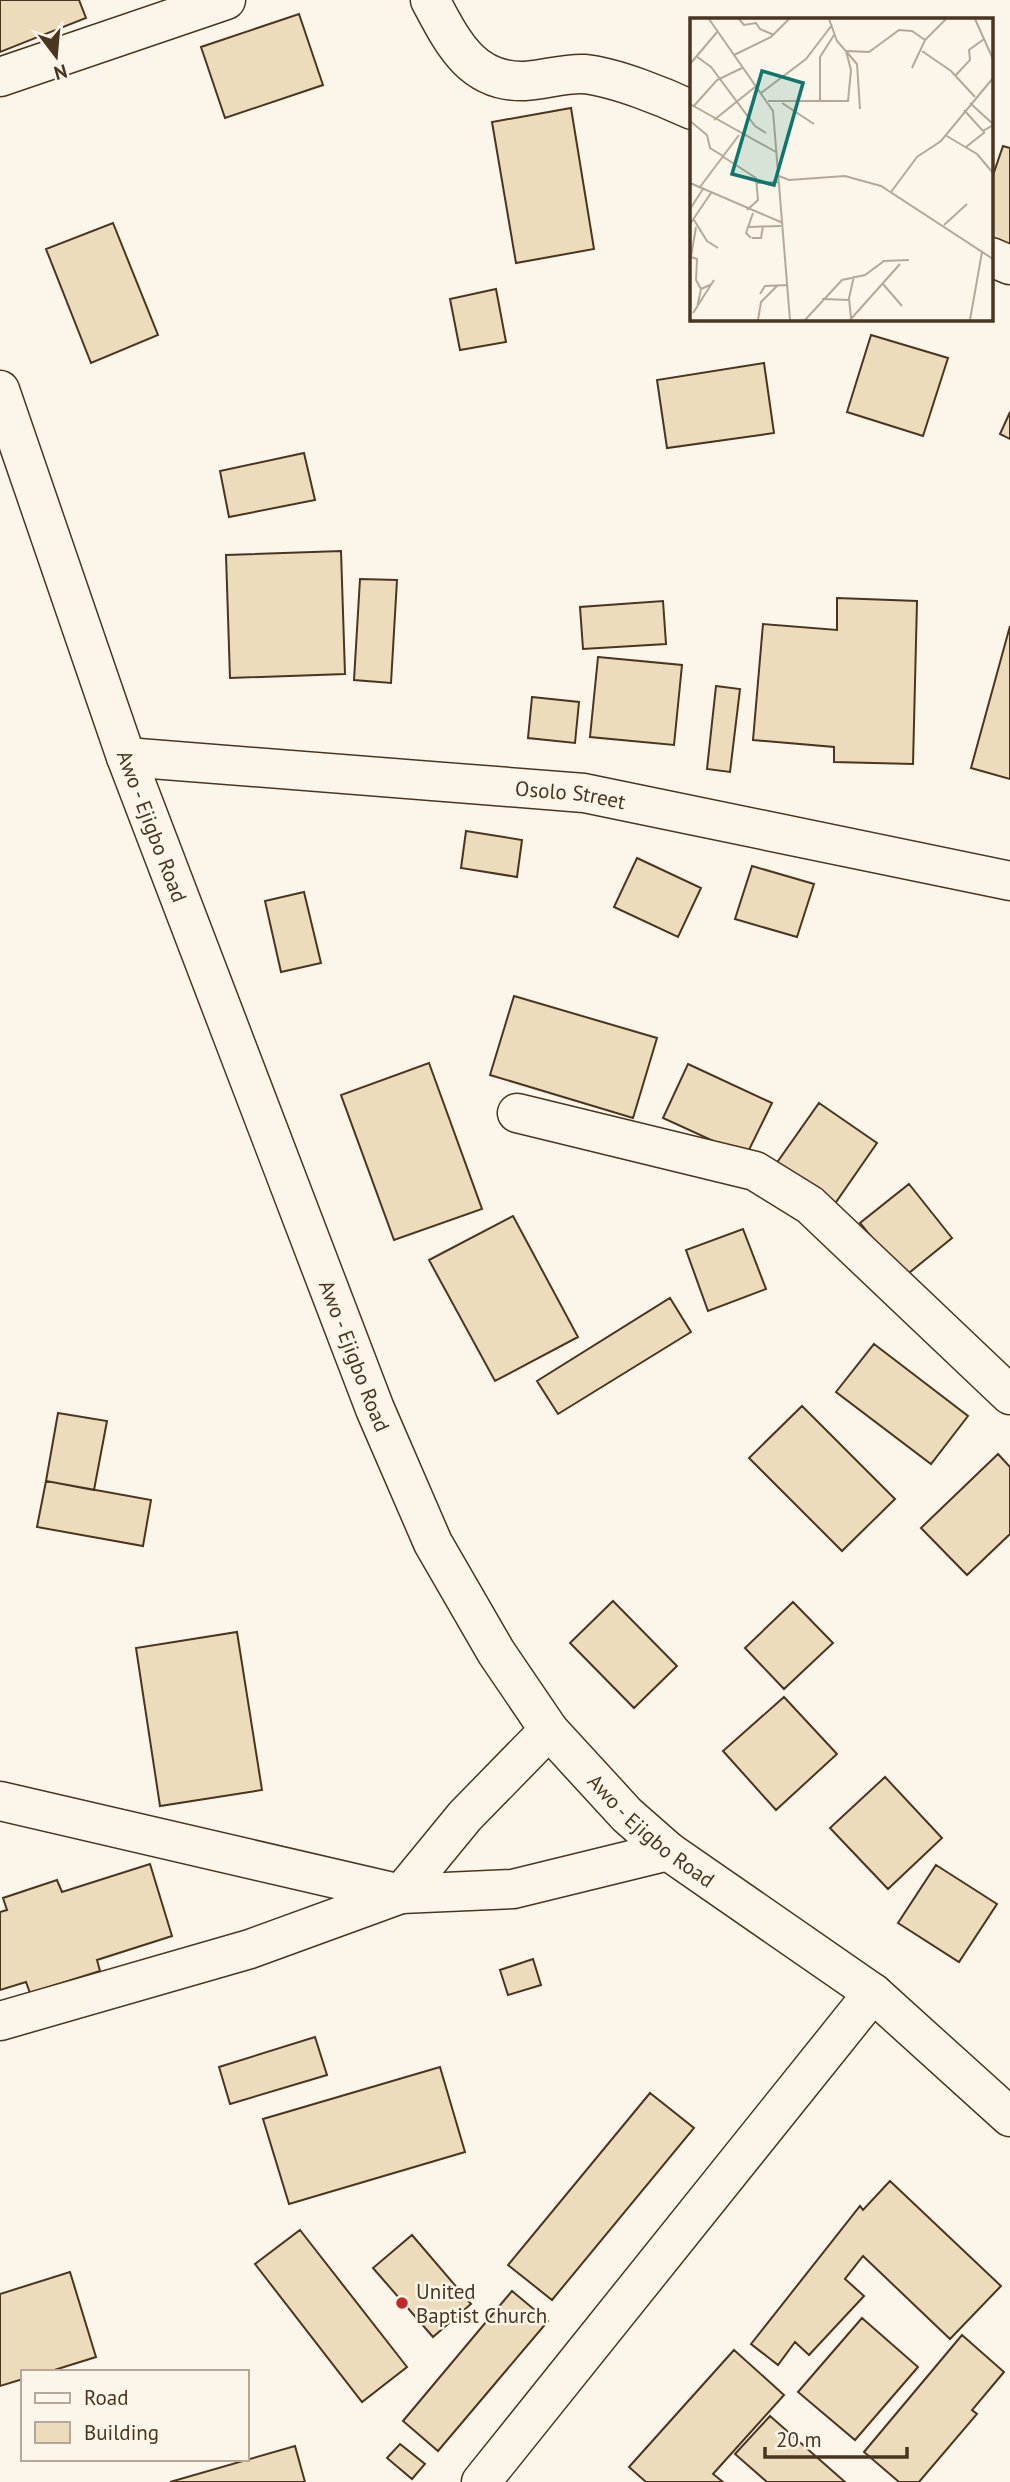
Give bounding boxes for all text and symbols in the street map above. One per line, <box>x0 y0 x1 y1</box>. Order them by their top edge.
inset map <box>690 18 992 320</box>
north arrow <box>21 21 91 91</box>
text: N <box>51 59 70 86</box>
street label: Awo - Ejigbo Road <box>111 747 194 906</box>
street label: Osolo Street <box>514 774 628 815</box>
street label: Awo - Ejigbo Road <box>313 1276 397 1436</box>
street label: Awo - Ejigbo Road <box>582 1768 720 1893</box>
place label: United Baptist Church <box>416 2278 547 2329</box>
marker: United Baptist Church <box>394 2295 410 2311</box>
legend <box>21 2370 248 2461</box>
text: Road <box>84 2384 128 2411</box>
scale bar <box>765 2416 907 2460</box>
text: Building <box>84 2419 159 2446</box>
text: 20 m <box>776 2426 822 2453</box>

